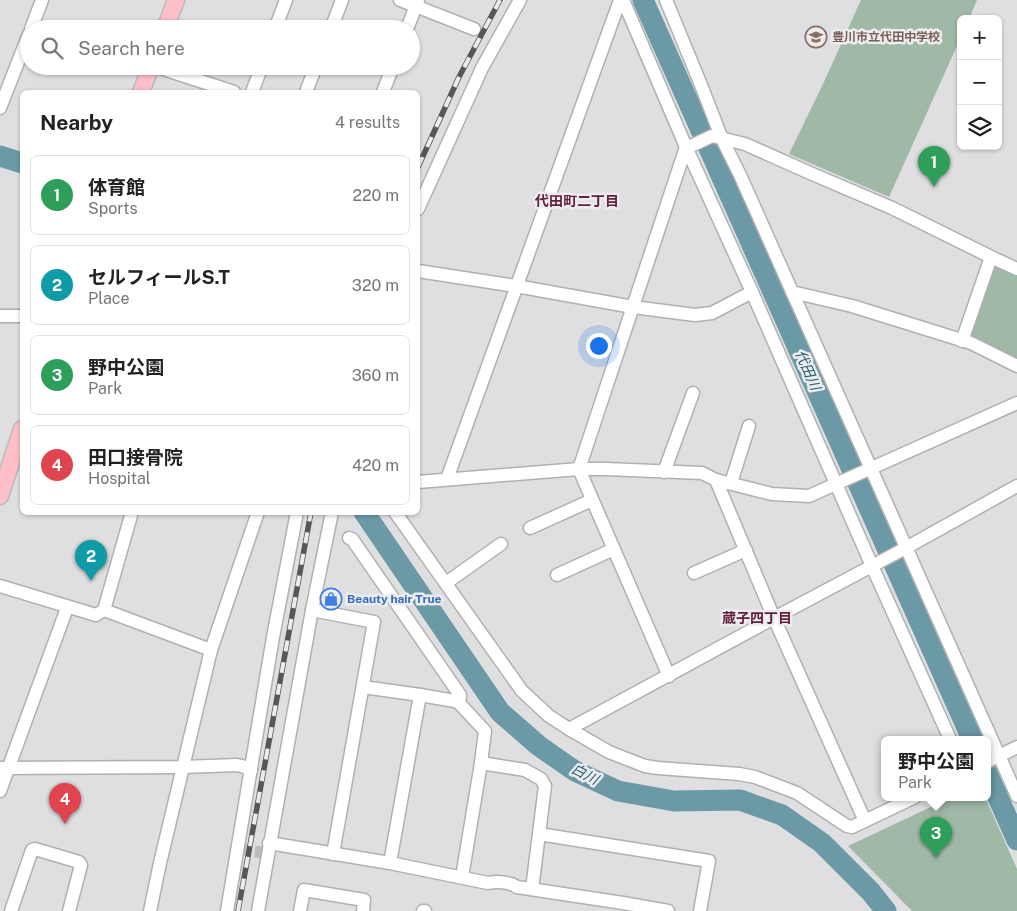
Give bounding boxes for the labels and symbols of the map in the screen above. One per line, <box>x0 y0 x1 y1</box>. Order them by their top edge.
school or university icon: 豊川市立代田中学校 <box>804 25 828 49</box>
place label: 豊川市立代田中学校 <box>832 30 940 44</box>
pin: 1 <box>918 146 950 187</box>
district label: 代田町二丁目 <box>534 193 619 209</box>
your location <box>586 333 612 359</box>
water label: 代田川 <box>792 348 825 394</box>
pin: 2 <box>75 540 107 581</box>
shop icon: Beauty hair True <box>319 587 343 611</box>
place label: Beauty hair True <box>347 592 442 606</box>
district label: 蔵子四丁目 <box>722 610 792 626</box>
water label: 白川 <box>569 761 603 788</box>
pin: 4 <box>49 783 81 824</box>
pin: 3 <box>920 817 952 858</box>

